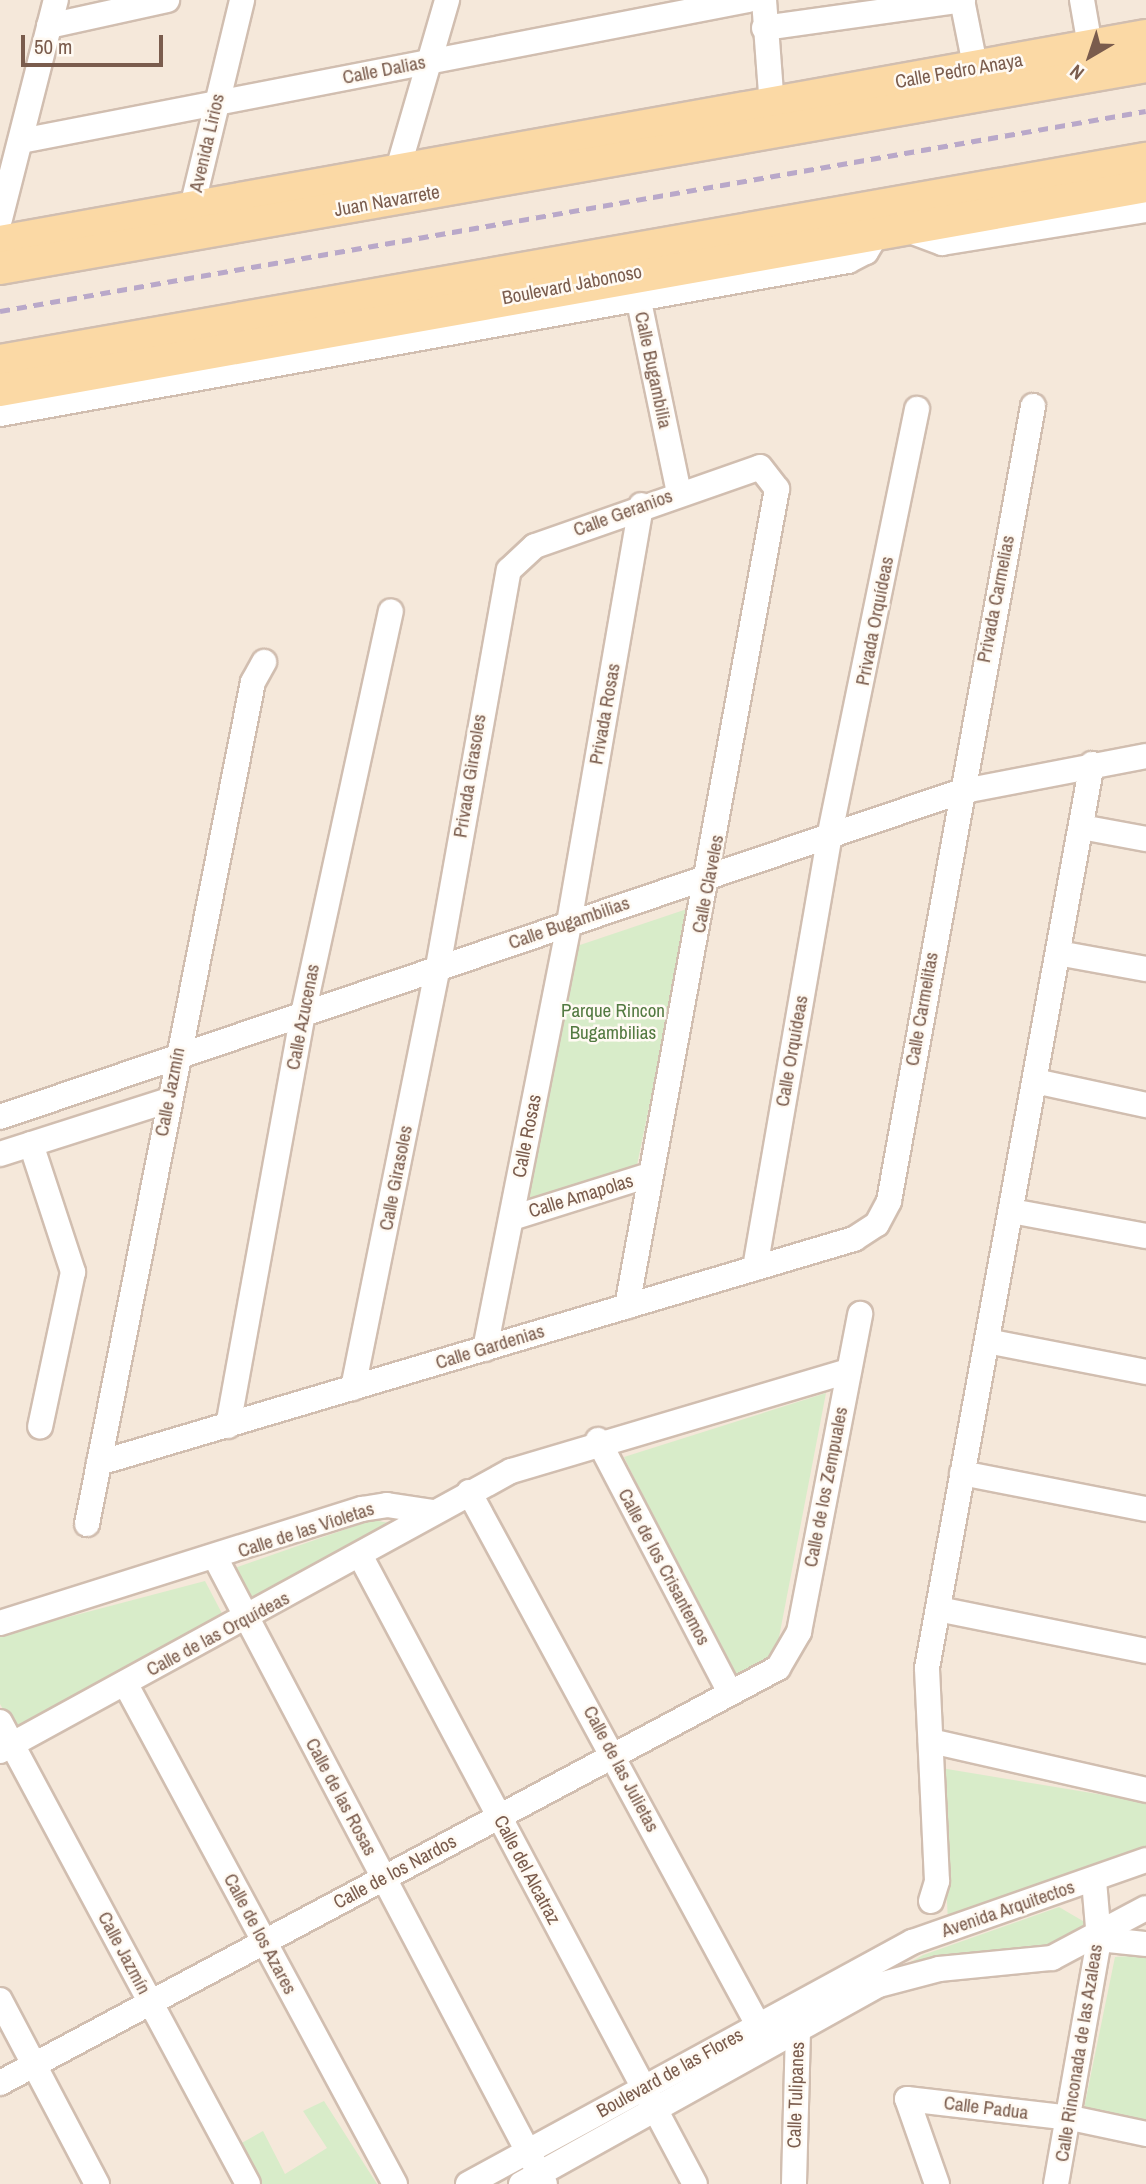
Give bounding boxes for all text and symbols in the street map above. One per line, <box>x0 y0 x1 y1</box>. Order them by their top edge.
scale bar <box>24 21 166 65</box>
north arrow <box>1055 21 1125 91</box>
text: 50 m <box>34 32 72 61</box>
street label: Calle Pedro Anaya <box>893 48 1025 94</box>
street label: Calle Dalias <box>341 51 427 89</box>
text: N <box>1064 59 1089 86</box>
street label: Avenida Lirios <box>185 92 229 194</box>
street label: Juan Navarrete <box>333 181 441 221</box>
street label: Boulevard Jabonoso <box>500 260 644 310</box>
street label: Calle Bugambilia <box>630 310 676 430</box>
street label: Calle Geranios <box>570 485 676 541</box>
street label: Privada Carmelias <box>973 534 1019 664</box>
street label: Privada Orquídeas <box>851 555 899 687</box>
street label: Privada Rosas <box>585 662 625 766</box>
street label: Privada Girasoles <box>449 713 491 839</box>
street label: Calle Claveles <box>687 833 729 935</box>
street label: Calle Bugambilias <box>506 892 632 954</box>
street label: Calle Carmelitas <box>901 950 943 1068</box>
street label: Calle Azucenas <box>281 962 325 1072</box>
street label: Calle Orquídeas <box>771 994 813 1108</box>
park label: Parque Rincon Bugambilias <box>561 1000 665 1044</box>
street label: Calle Jazmín <box>150 1046 190 1138</box>
street label: Calle Rosas <box>508 1093 546 1179</box>
street label: Calle Girasoles <box>375 1124 417 1232</box>
street label: Calle Amapolas <box>526 1169 636 1223</box>
street label: Calle Gardenias <box>433 1320 547 1374</box>
street label: Calle de los Zempuales <box>799 1405 853 1569</box>
street label: Calle de los Crisantemos <box>613 1485 715 1649</box>
street label: Calle de las Violetas <box>235 1497 377 1563</box>
street label: Calle de las Orquídeas <box>143 1587 293 1681</box>
street label: Calle de las Julietas <box>578 1702 664 1836</box>
street label: Calle de las Rosas <box>300 1734 382 1860</box>
street label: Calle del Alcatraz <box>488 1811 566 1929</box>
street label: Calle de los Nardos <box>330 1830 460 1914</box>
street label: Calle de los Azares <box>218 1869 302 1999</box>
street label: Avenida Arquitectos <box>938 1875 1078 1943</box>
street label: Calle Jazmín <box>93 1908 155 1998</box>
street label: Calle Rinconada de las Azaleas <box>1050 1942 1108 2164</box>
street label: Boulevard de las Flores <box>593 2023 747 2123</box>
street label: Calle Tulipanes <box>783 2041 809 2149</box>
street label: Calle Padua <box>942 2092 1030 2124</box>

